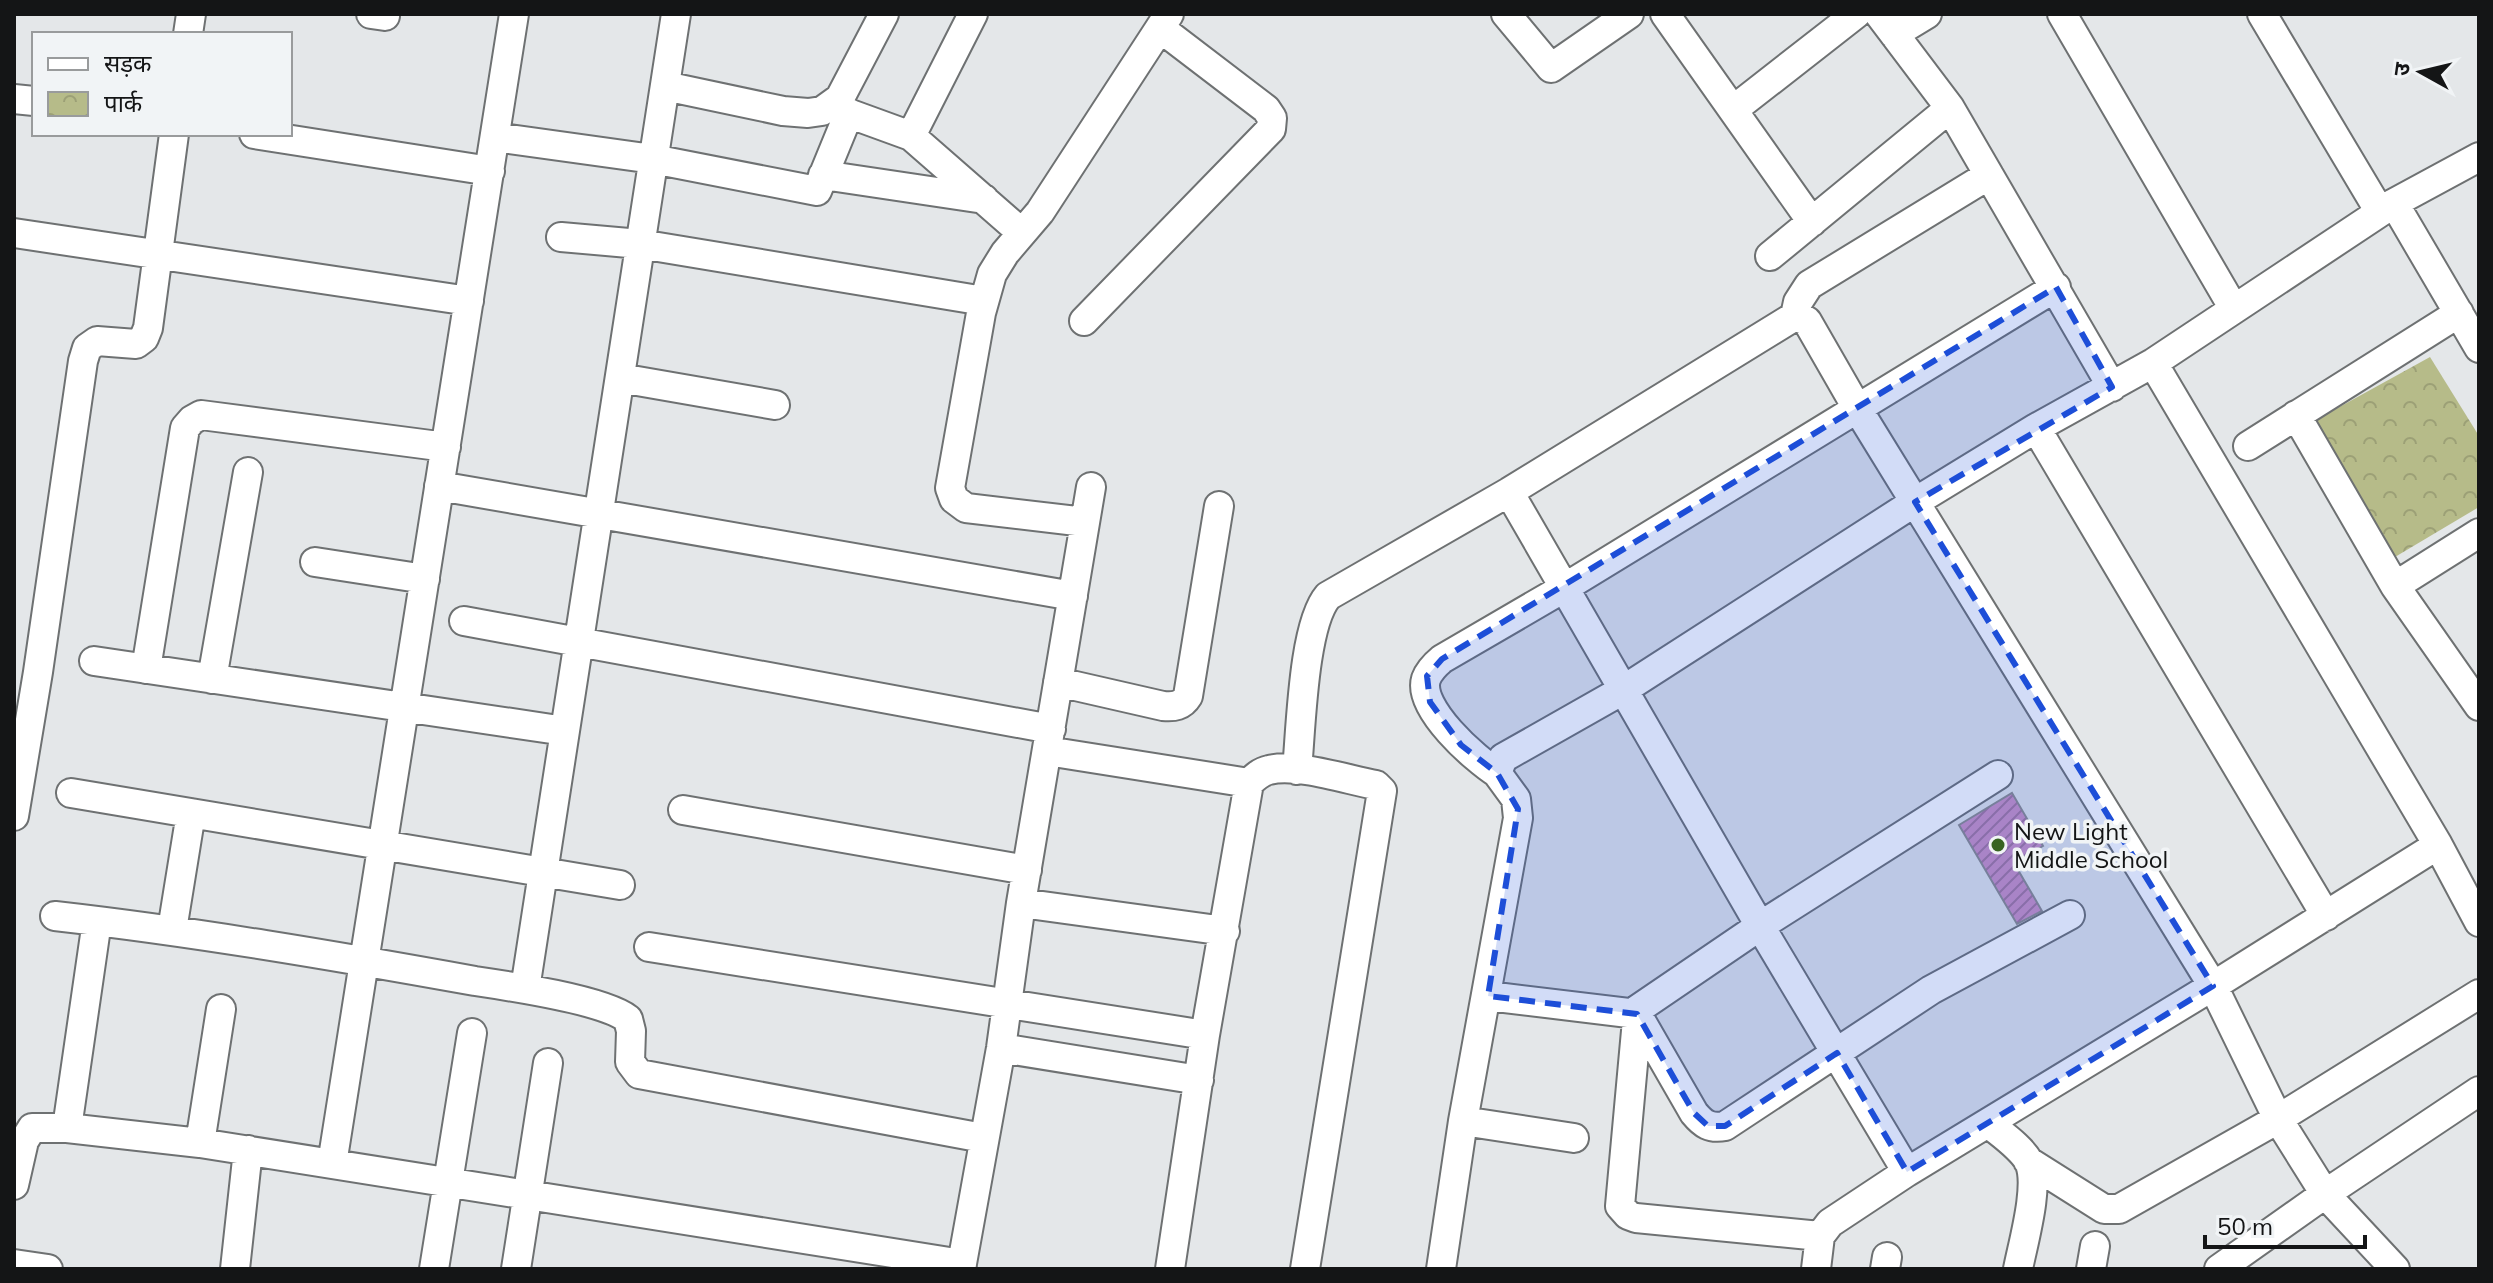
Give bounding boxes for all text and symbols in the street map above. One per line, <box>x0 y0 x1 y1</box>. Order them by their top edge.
legend <box>32 32 292 136</box>
north arrow <box>2381 32 2461 112</box>
text: सड़क <box>104 48 152 78</box>
text: उ <box>2386 60 2416 78</box>
text: पार्क <box>104 88 143 118</box>
place label: New Light Middle School <box>2014 816 2168 874</box>
marker: New Light Middle School <box>1989 836 2007 854</box>
scale bar <box>2205 1199 2365 1249</box>
text: 50 m <box>2217 1211 2273 1241</box>

